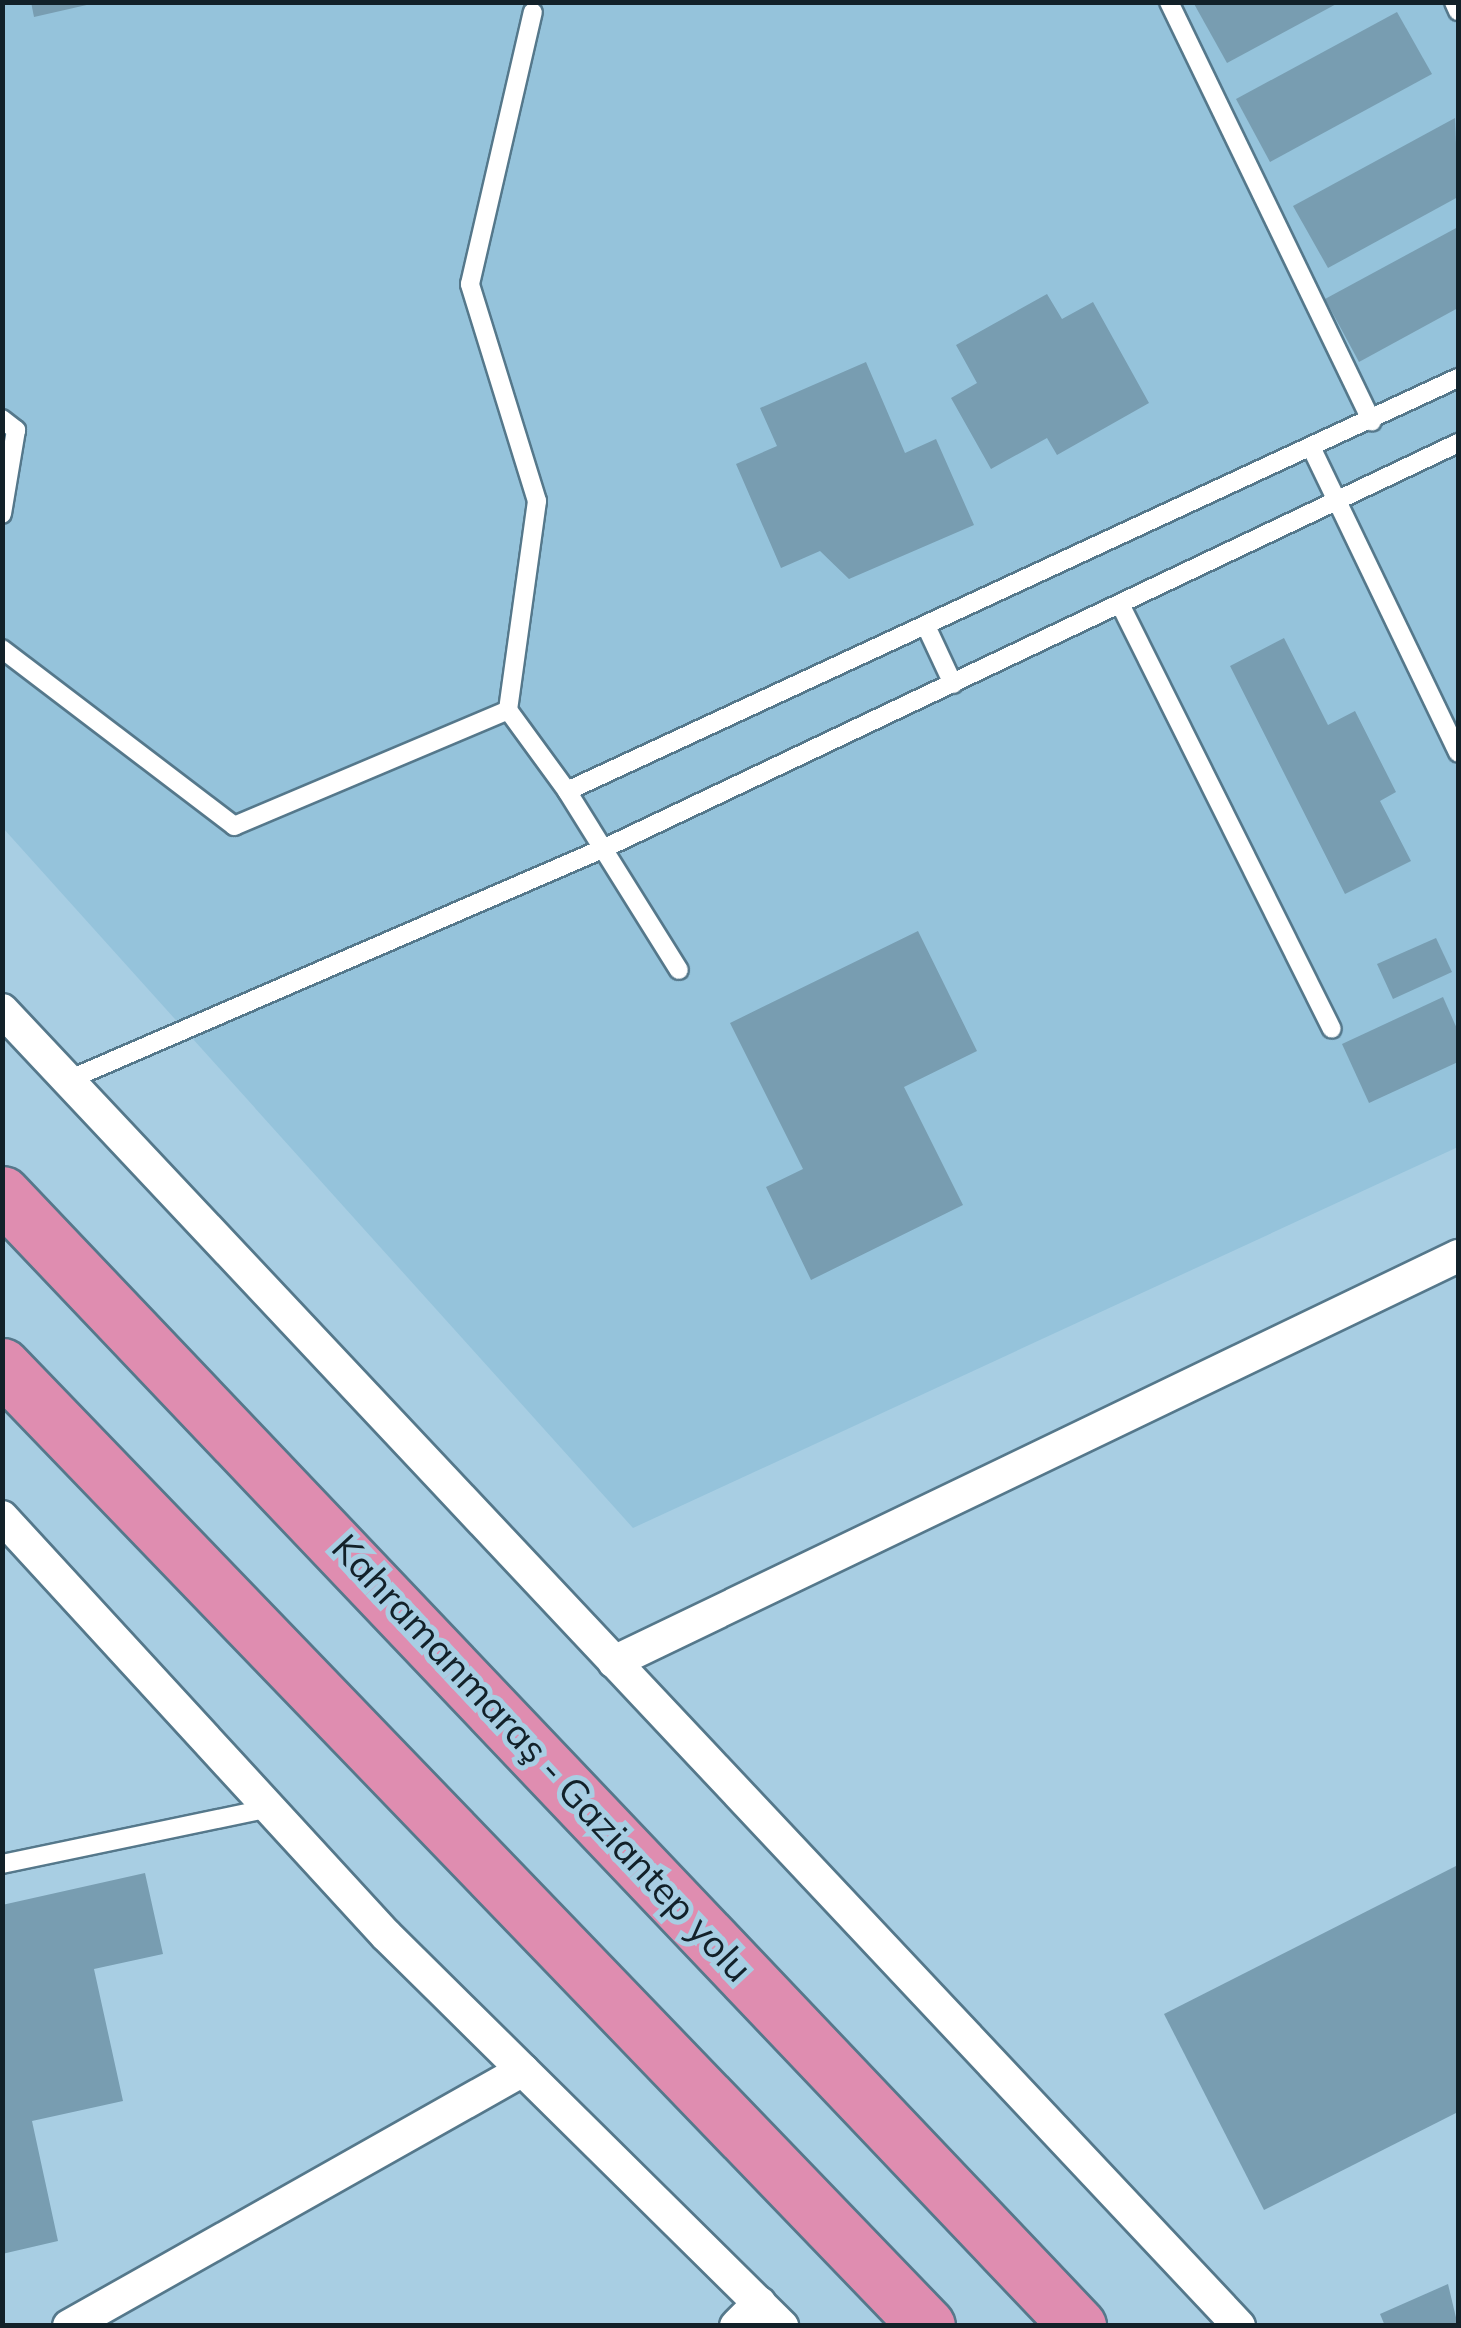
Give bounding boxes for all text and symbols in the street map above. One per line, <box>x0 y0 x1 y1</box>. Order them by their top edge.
street label: Kahramanmaraş - Gaziantep yolu <box>322 1525 762 1991</box>

